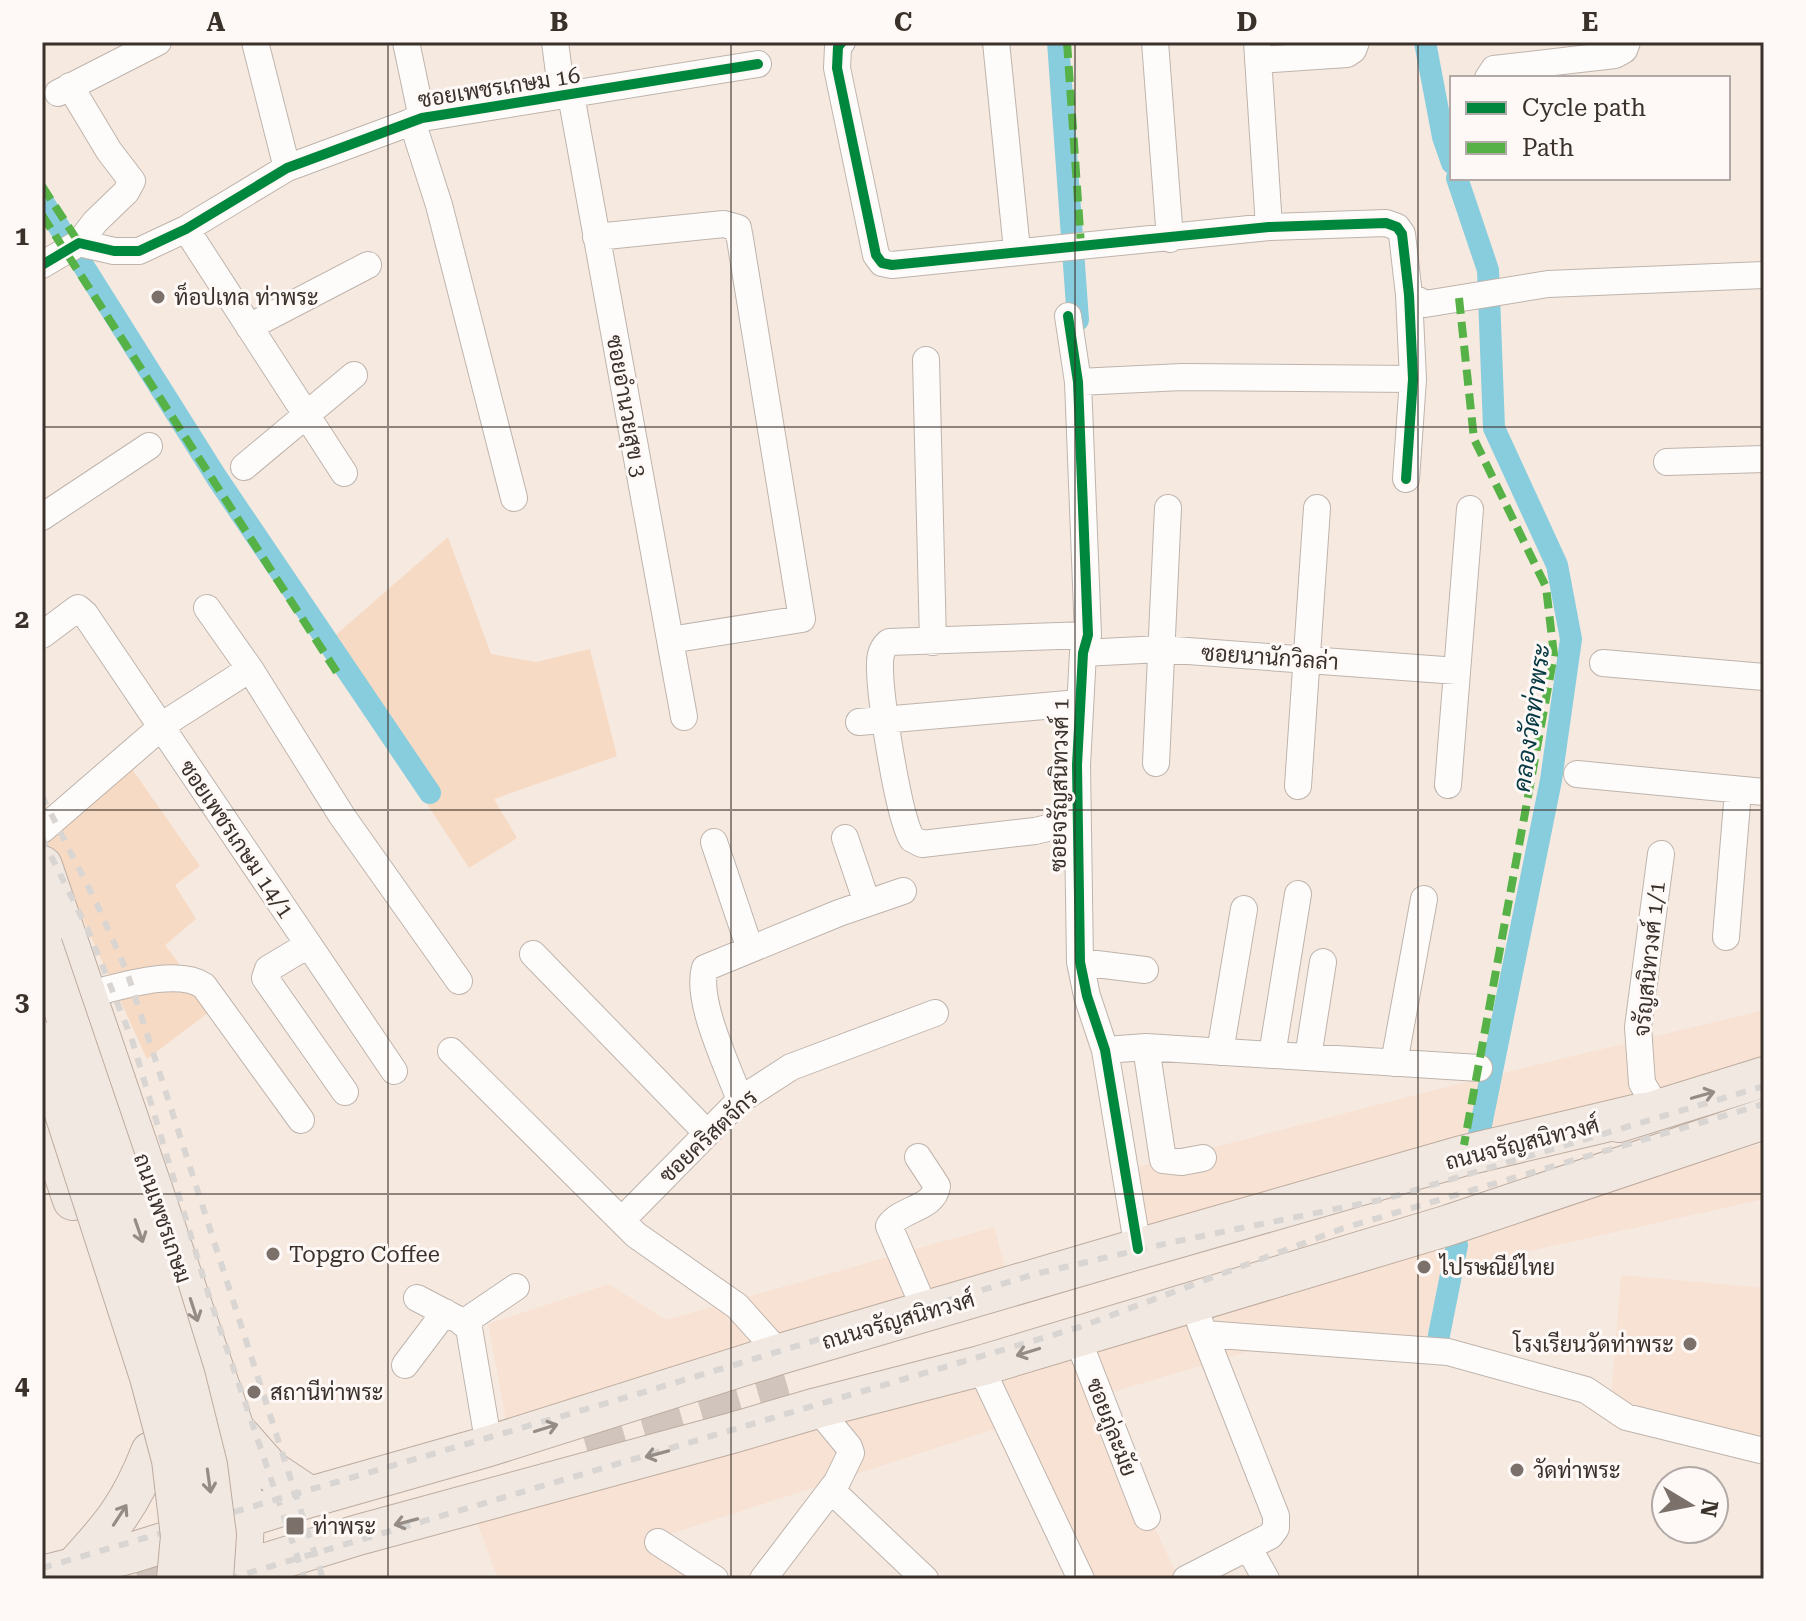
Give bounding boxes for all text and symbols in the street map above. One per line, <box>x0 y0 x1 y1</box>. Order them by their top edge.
text: A <box>207 7 226 37</box>
text: B <box>550 7 568 37</box>
text: C <box>894 7 912 37</box>
text: D <box>1237 7 1257 37</box>
text: E <box>1582 7 1598 37</box>
street label: ซอยเพชรเกษม 16 <box>416 62 582 113</box>
legend <box>1450 76 1730 180</box>
text: Cycle path <box>1522 94 1646 122</box>
text: Path <box>1522 134 1574 162</box>
text: 1 <box>15 221 29 251</box>
place label: ท็อปเทล ท่าพระ <box>174 282 319 310</box>
marker: ท็อปเทล ท่าพระ <box>149 288 167 306</box>
street label: ซอยอำนวยสุข 3 <box>599 333 651 480</box>
text: 2 <box>15 604 29 634</box>
street label: ซอยนานักวิลล่า <box>1200 639 1340 675</box>
water label: คลองวัดท่าพระ <box>1508 642 1556 794</box>
street label: ซอยจรัญสนิทวงศ์ 1 <box>1043 698 1075 872</box>
street label: ซอยเพชรเกษม 14/1 <box>174 755 299 923</box>
street label: จรัญสนิทวงศ์ 1/1 <box>1627 880 1671 1038</box>
text: 3 <box>15 987 29 1017</box>
street label: ซอยคริสตจักร <box>654 1084 762 1188</box>
one-way arrow <box>1690 1087 1716 1102</box>
street label: ถนนจรัญสนิทวงศ์ <box>1442 1110 1602 1176</box>
street label: ถนนเพชรเกษม <box>129 1150 196 1286</box>
one-way arrow <box>133 1218 148 1243</box>
place label: Topgro Coffee <box>289 1242 440 1267</box>
marker: Topgro Coffee <box>264 1245 282 1263</box>
place label: ไปรษณีย์ไทย <box>1438 1253 1555 1280</box>
marker: ไปรษณีย์ไทย <box>1415 1258 1433 1276</box>
street label: ถนนจรัญสนิทวงศ์ <box>818 1285 978 1355</box>
one-way arrow <box>188 1298 203 1323</box>
place label: โรงเรียนวัดท่าพระ <box>1512 1330 1674 1357</box>
marker: โรงเรียนวัดท่าพระ <box>1681 1335 1699 1353</box>
one-way arrow <box>1015 1345 1041 1360</box>
text: 4 <box>15 1370 30 1400</box>
street label: ซอยภู่ละมัย <box>1079 1374 1143 1481</box>
place label: สถานีท่าพระ <box>270 1379 384 1405</box>
marker: สถานีท่าพระ <box>245 1383 263 1401</box>
one-way arrow <box>533 1420 559 1435</box>
one-way arrow <box>644 1447 670 1462</box>
place label: วัดท่าพระ <box>1533 1457 1621 1483</box>
marker: วัดท่าพระ <box>1508 1461 1526 1479</box>
north arrow <box>1650 1465 1730 1545</box>
one-way arrow <box>202 1468 217 1493</box>
text: N <box>1695 1498 1723 1519</box>
one-way arrow <box>112 1504 128 1526</box>
place label: ท่าพระ <box>313 1514 376 1539</box>
marker: ท่าพระ <box>284 1515 306 1537</box>
one-way arrow <box>393 1515 419 1530</box>

